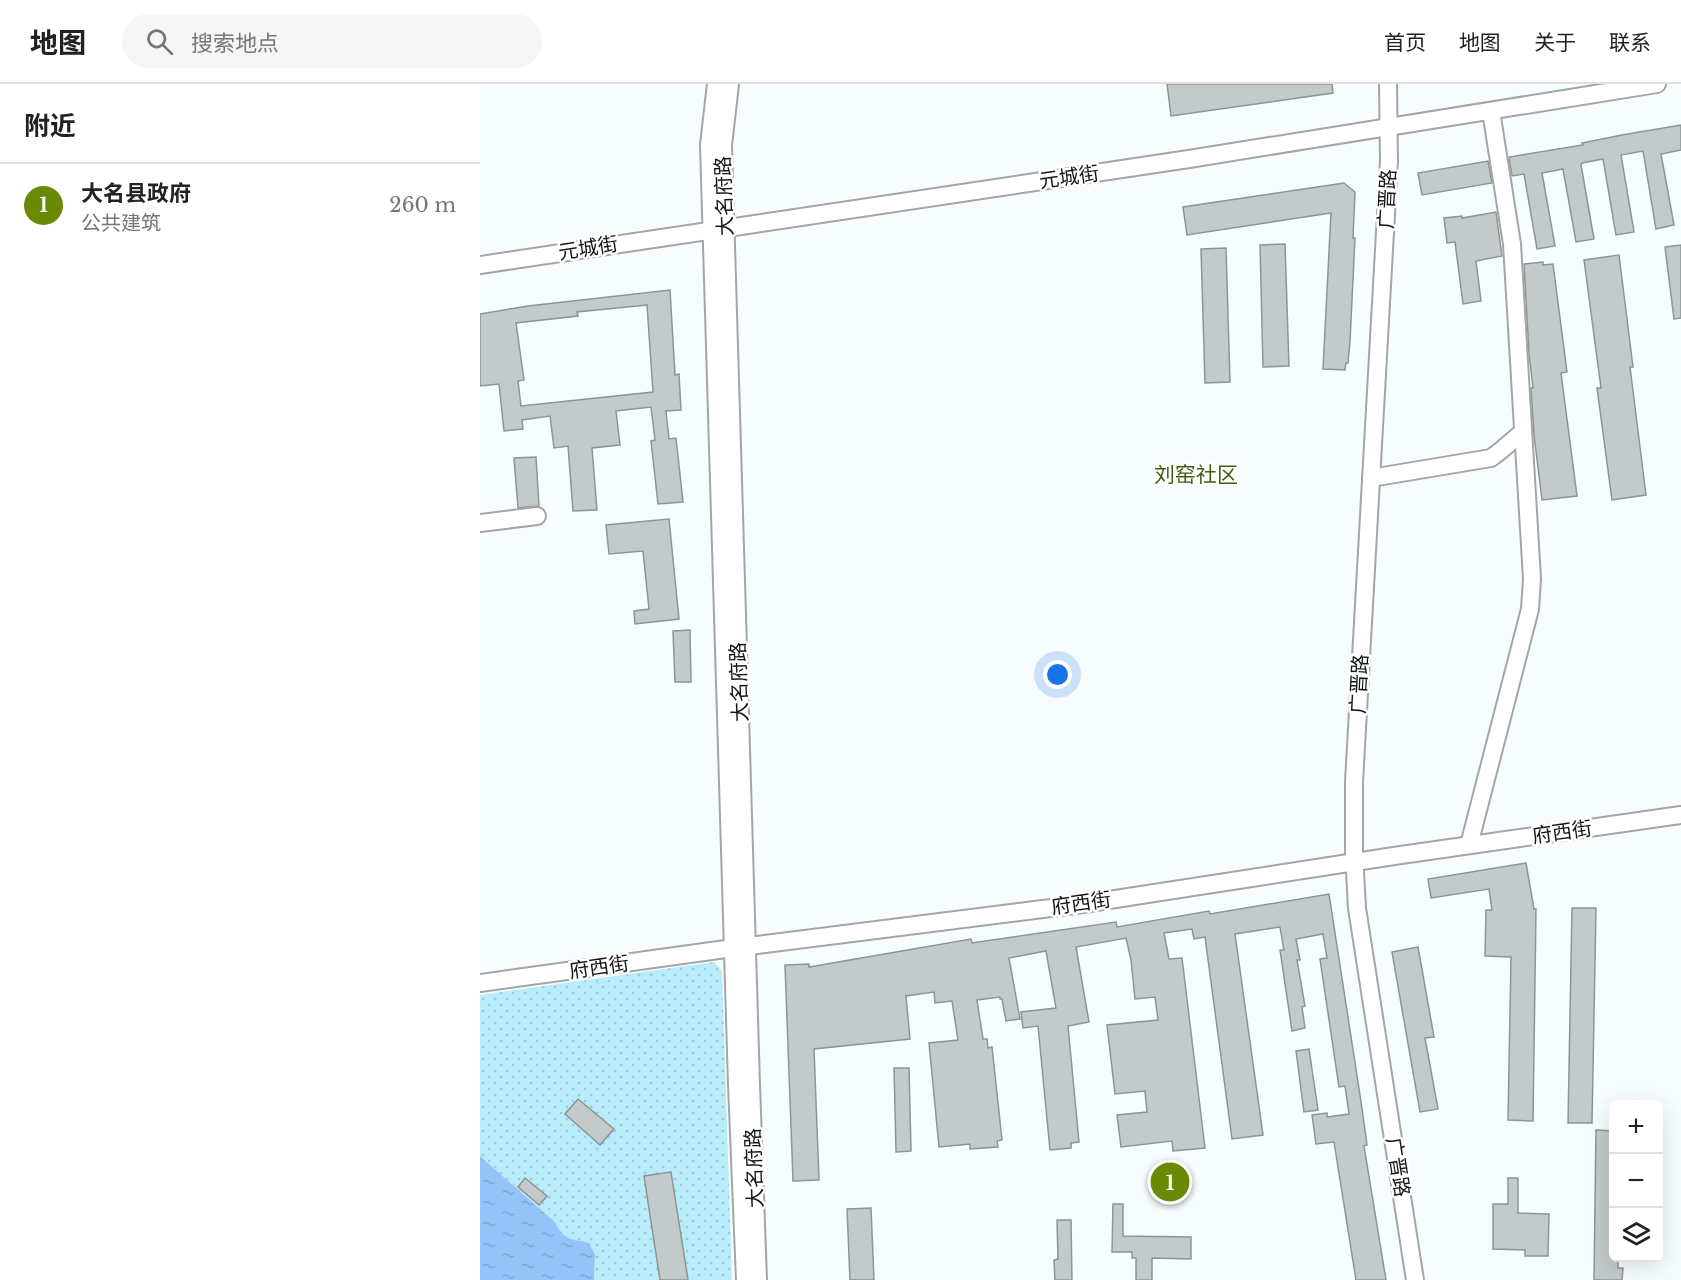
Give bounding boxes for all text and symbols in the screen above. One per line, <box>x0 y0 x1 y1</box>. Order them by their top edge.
search box <box>122 14 542 68</box>
icon: search <box>143 25 176 58</box>
text: 地图 <box>30 26 86 61</box>
text: 搜索地点 <box>191 30 279 57</box>
text: 首页 <box>1384 30 1426 56</box>
text: 地图 <box>1459 30 1501 56</box>
text: 关于 <box>1534 30 1576 56</box>
text: 联系 <box>1609 30 1651 56</box>
text: 附近 <box>24 110 76 142</box>
street label: 大名府路 <box>711 156 737 236</box>
street label: 元城街 <box>1038 161 1100 193</box>
street label: 广晋路 <box>1373 168 1401 230</box>
text: 大名县政府 <box>81 180 191 207</box>
text: 1 <box>39 193 48 217</box>
text: 260 m <box>389 193 456 217</box>
text: 公共建筑 <box>81 211 161 235</box>
street label: 元城街 <box>556 231 620 265</box>
district label: 刘窑社区 <box>1154 462 1238 488</box>
street label: 大名府路 <box>726 642 752 722</box>
street label: 广晋路 <box>1345 653 1373 715</box>
your location <box>1043 660 1072 689</box>
street label: 府西街 <box>1531 816 1593 848</box>
street label: 府西街 <box>1050 887 1112 919</box>
street label: 府西街 <box>568 951 630 983</box>
map controls <box>1609 1100 1663 1262</box>
button: + <box>1609 1100 1663 1154</box>
street label: 大名府路 <box>741 1128 767 1208</box>
street label: 广晋路 <box>1381 1135 1415 1199</box>
button: − <box>1609 1154 1663 1208</box>
pin: 1 <box>1150 1160 1190 1204</box>
button: layers <box>1609 1208 1663 1262</box>

